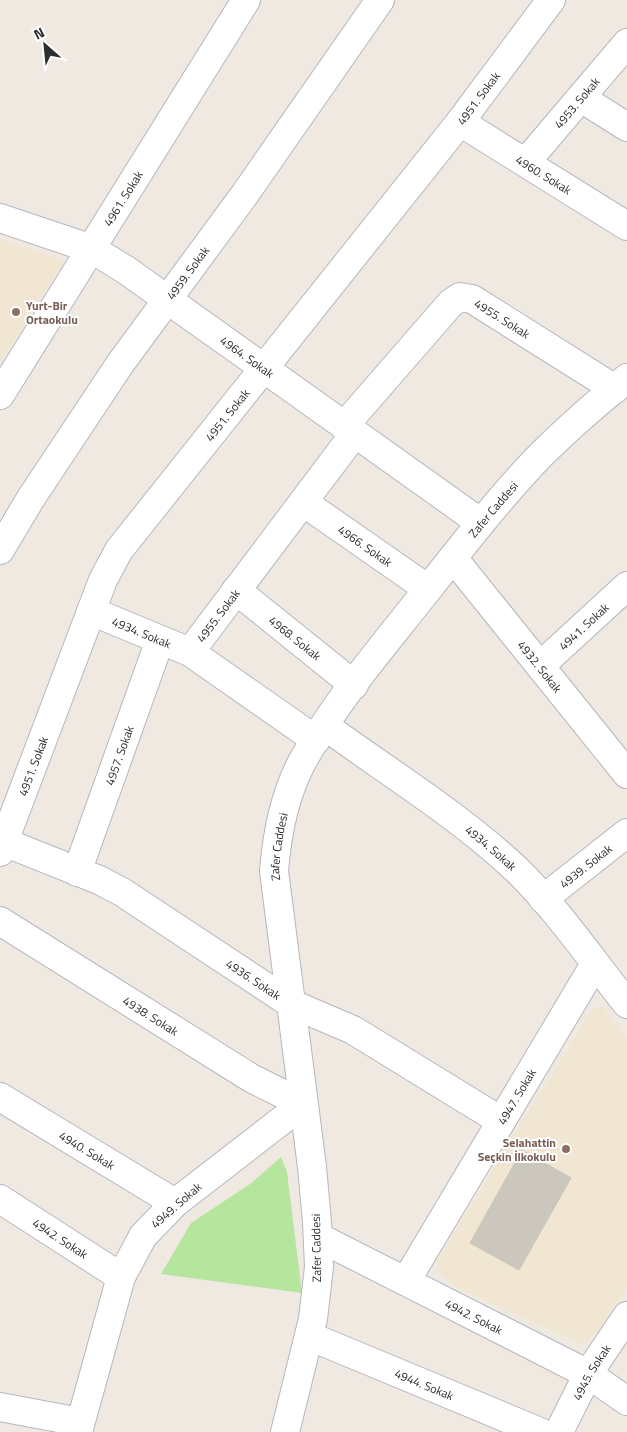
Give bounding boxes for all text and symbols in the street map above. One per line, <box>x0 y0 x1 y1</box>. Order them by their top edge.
north arrow <box>20 20 70 70</box>
text: N <box>30 21 48 45</box>
street label: 4951. Sokak <box>452 67 504 129</box>
street label: 4953. Sokak <box>549 72 604 133</box>
street label: 4960. Sokak <box>512 150 576 199</box>
street label: 4961. Sokak <box>98 166 147 230</box>
street label: 4959. Sokak <box>161 241 214 303</box>
street label: 4955. Sokak <box>471 293 534 343</box>
place label: Yurt-Bir Ortaokulu <box>26 296 78 329</box>
marker: Yurt-Bir Ortaokulu <box>10 306 22 318</box>
street label: 4964. Sokak <box>216 331 278 382</box>
street label: 4951. Sokak <box>200 384 254 445</box>
street label: Zafer Caddesi <box>463 477 522 541</box>
street label: 4966. Sokak <box>334 520 397 571</box>
street label: 4955. Sokak <box>191 584 244 646</box>
street label: 4941. Sokak <box>554 598 613 654</box>
street label: 4934. Sokak <box>109 611 175 653</box>
street label: 4968. Sokak <box>265 611 326 665</box>
street label: 4932. Sokak <box>513 636 567 697</box>
street label: 4957. Sokak <box>99 722 138 788</box>
street label: 4951. Sokak <box>13 733 53 799</box>
street label: Zafer Caddesi <box>264 811 292 882</box>
street label: 4934. Sokak <box>461 820 522 875</box>
street label: 4939. Sokak <box>555 839 616 892</box>
street label: 4936. Sokak <box>222 954 285 1004</box>
street label: 4938. Sokak <box>119 991 183 1040</box>
street label: 4947. Sokak <box>492 1064 540 1128</box>
street label: 4940. Sokak <box>56 1126 119 1174</box>
place label: Selahattin Seçkin İlkokulu <box>478 1133 556 1166</box>
marker: Selahattin Seçkin İlkokulu <box>560 1143 572 1155</box>
street label: 4949. Sokak <box>146 1177 206 1233</box>
street label: 4942. Sokak <box>29 1213 92 1263</box>
street label: Zafer Caddesi <box>306 1214 326 1282</box>
street label: 4942. Sokak <box>442 1294 506 1339</box>
street label: 4945. Sokak <box>567 1340 615 1403</box>
street label: 4944. Sokak <box>392 1363 457 1405</box>

